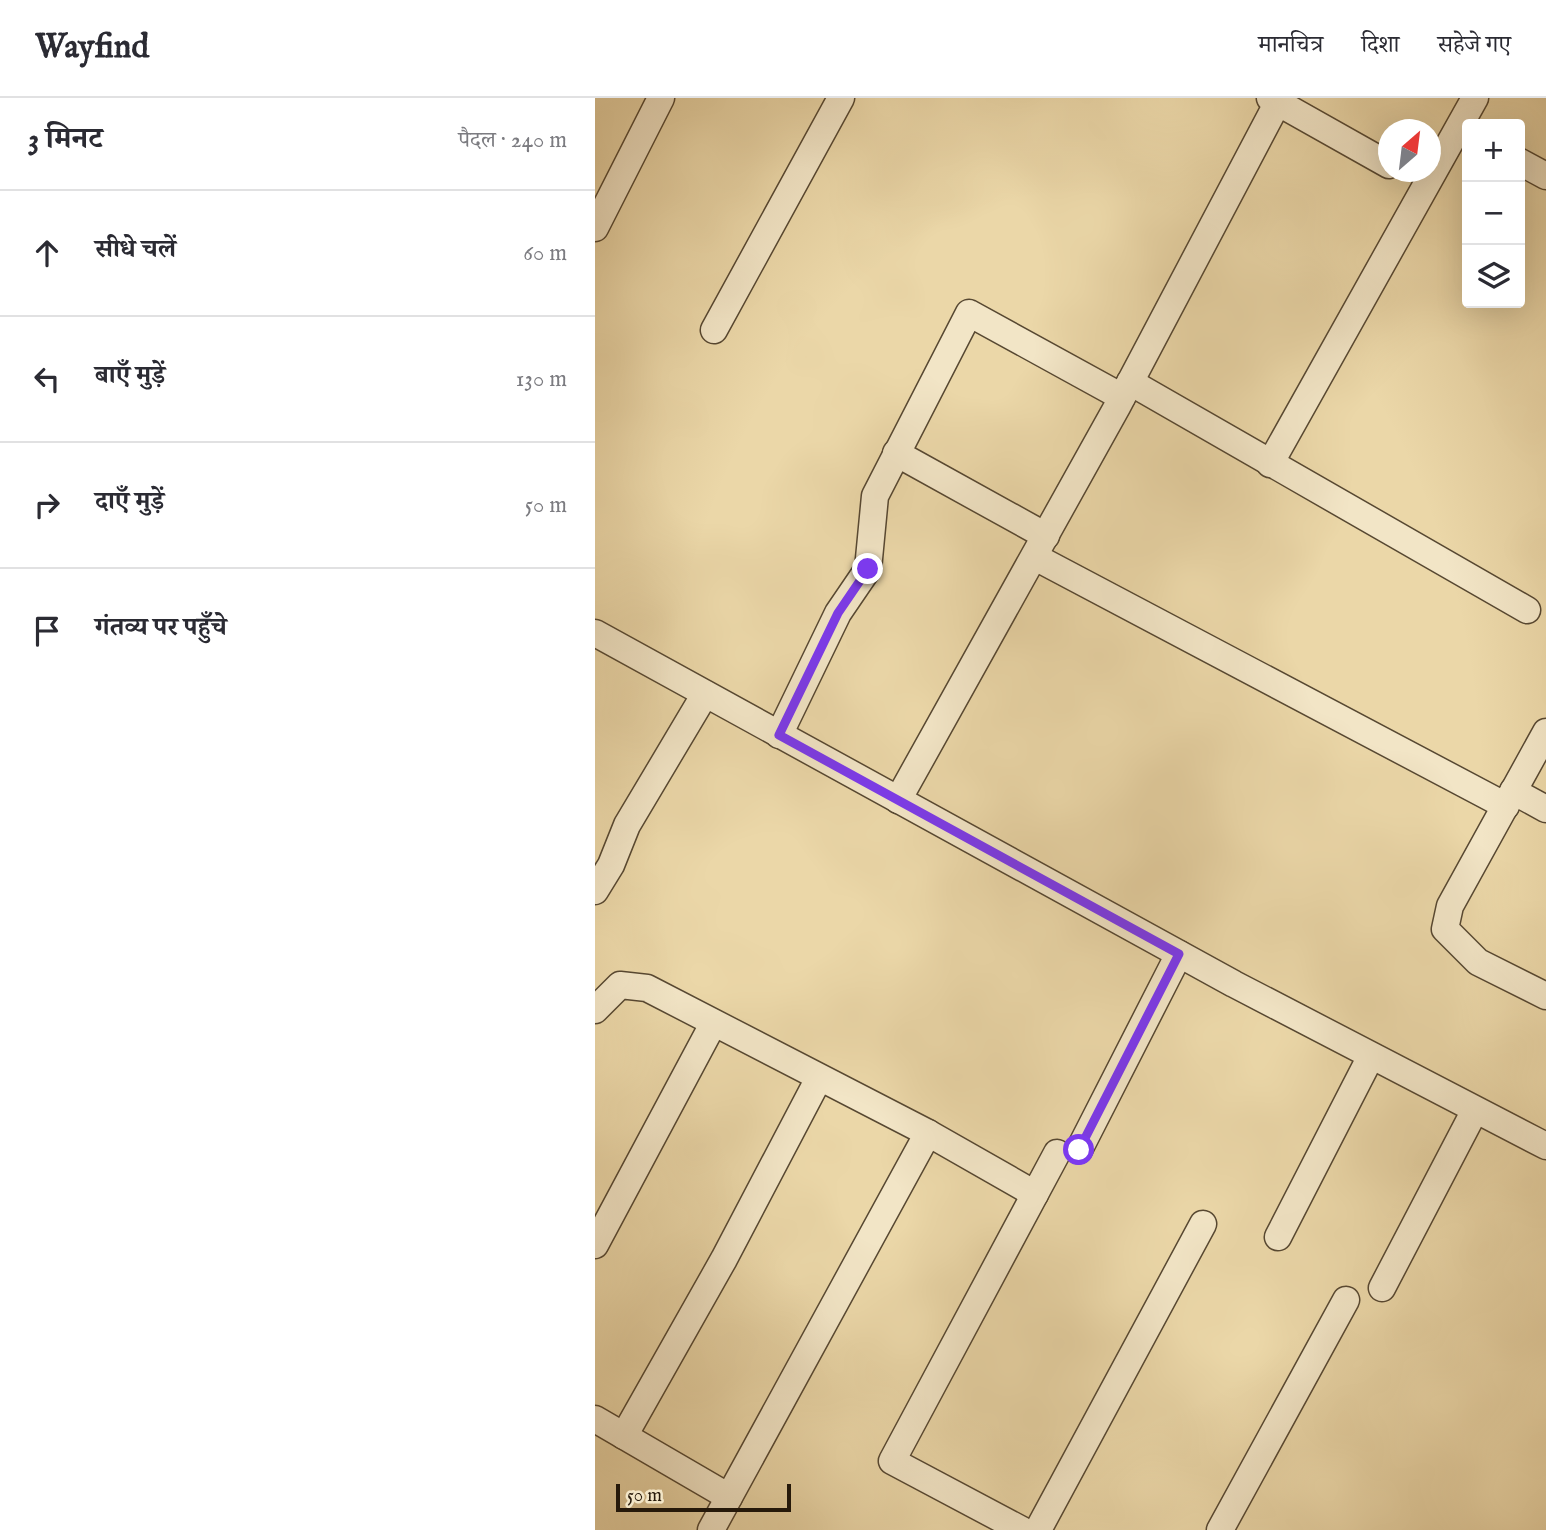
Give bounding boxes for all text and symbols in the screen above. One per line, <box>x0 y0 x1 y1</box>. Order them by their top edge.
text: Wayfind <box>35 27 149 69</box>
text: मानचित्र <box>1258 30 1323 61</box>
text: दिशा <box>1361 30 1400 61</box>
text: सहेजे गए <box>1438 30 1511 61</box>
north arrow <box>1378 119 1441 182</box>
map controls <box>1462 119 1525 308</box>
button: + <box>1462 119 1525 182</box>
text: 3 मिनट <box>28 121 103 159</box>
text: पैदल · 240 m <box>458 126 567 155</box>
button: − <box>1462 182 1525 245</box>
text: सीधे चलें <box>95 233 176 266</box>
icon: ahead <box>28 234 66 272</box>
text: 60 m <box>523 239 567 268</box>
button: layers <box>1462 245 1525 308</box>
text: बाएँ मुड़ें <box>95 359 165 392</box>
icon: left <box>28 360 66 398</box>
text: 130 m <box>516 365 567 394</box>
text: दाएँ मुड़ें <box>95 485 164 518</box>
icon: right <box>28 486 66 524</box>
text: 50 m <box>525 491 567 520</box>
route end <box>852 553 883 584</box>
text: गंतव्य पर पहुँचे <box>95 611 227 644</box>
icon: arrive <box>28 612 66 650</box>
route start <box>1063 1134 1094 1165</box>
scale bar <box>616 1481 791 1513</box>
text: 50 m <box>627 1484 662 1508</box>

